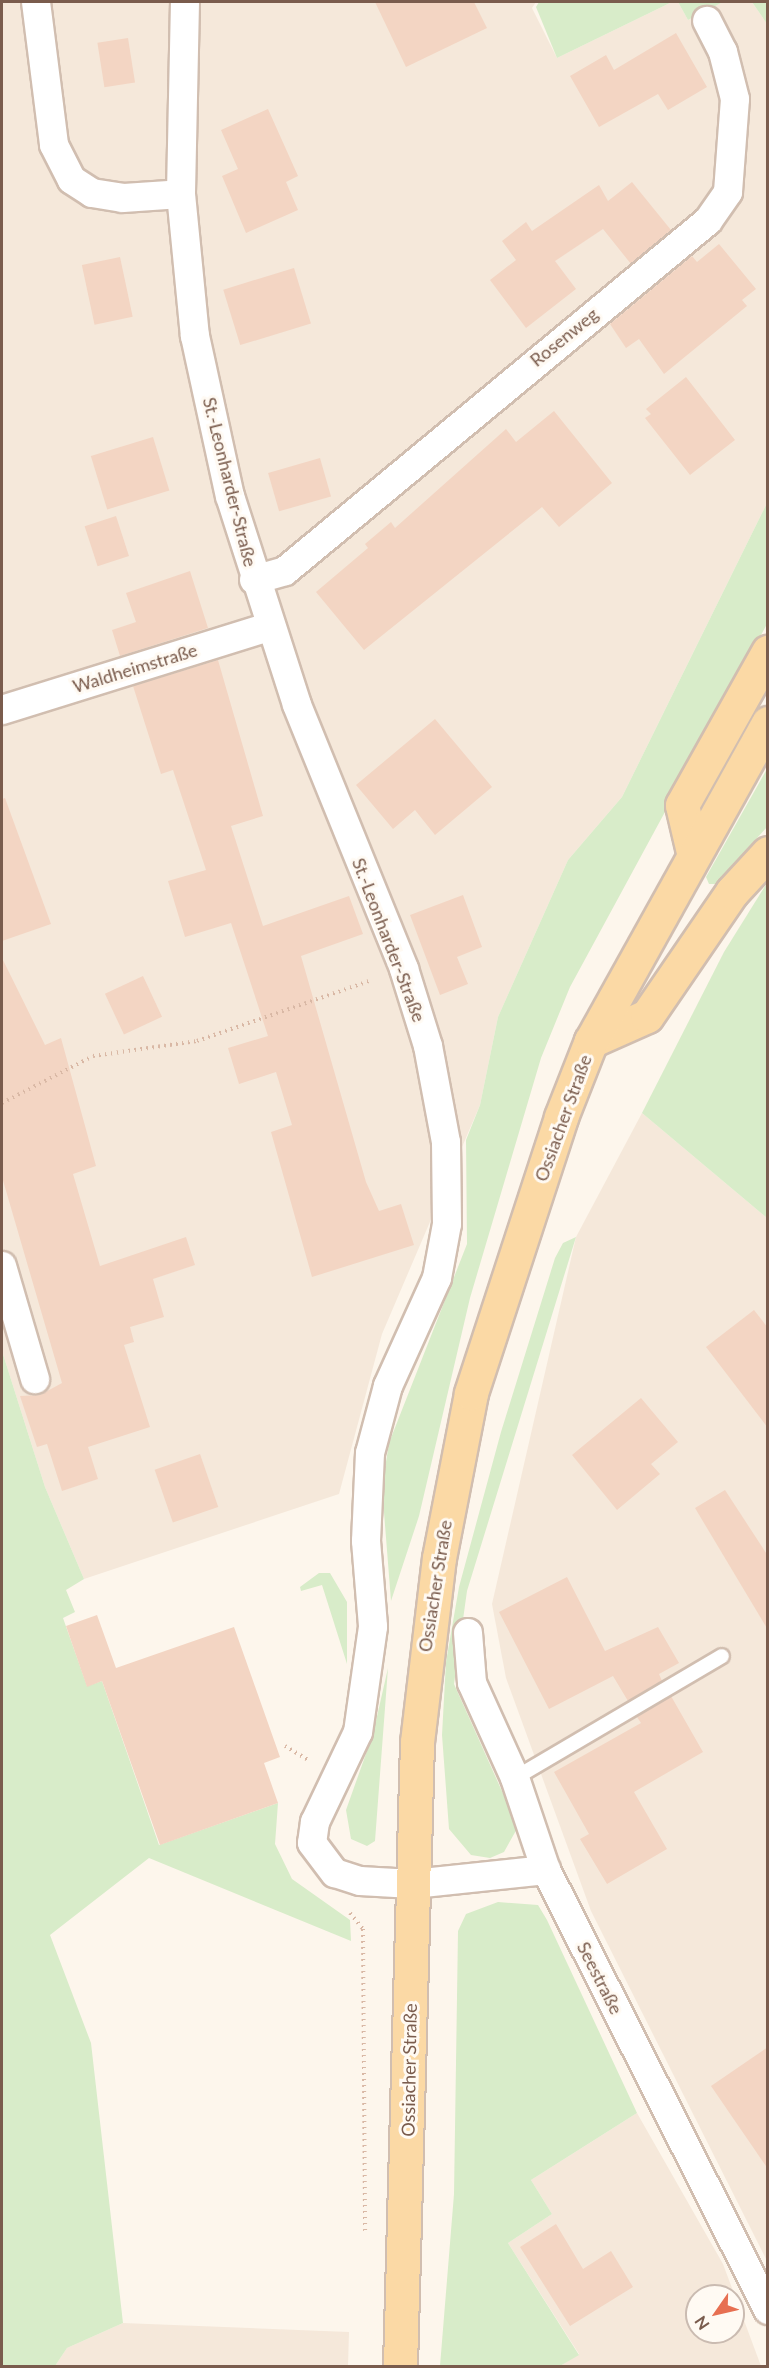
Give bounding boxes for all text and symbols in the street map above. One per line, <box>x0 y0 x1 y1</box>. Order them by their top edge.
street label: Rosenweg <box>526 303 602 371</box>
street label: St.-Leonharder-Straße <box>198 395 262 569</box>
street label: Waldheimstraße <box>70 639 200 697</box>
street label: St.-Leonharder-Straße <box>348 855 430 1025</box>
street label: Ossiacher Straße <box>530 1052 596 1184</box>
street label: Ossiacher Straße <box>414 1518 456 1654</box>
street label: Seestraße <box>573 1938 627 2018</box>
street label: Ossiacher Straße <box>397 2003 421 2137</box>
north arrow <box>685 2284 745 2344</box>
text: N <box>690 2313 713 2334</box>

